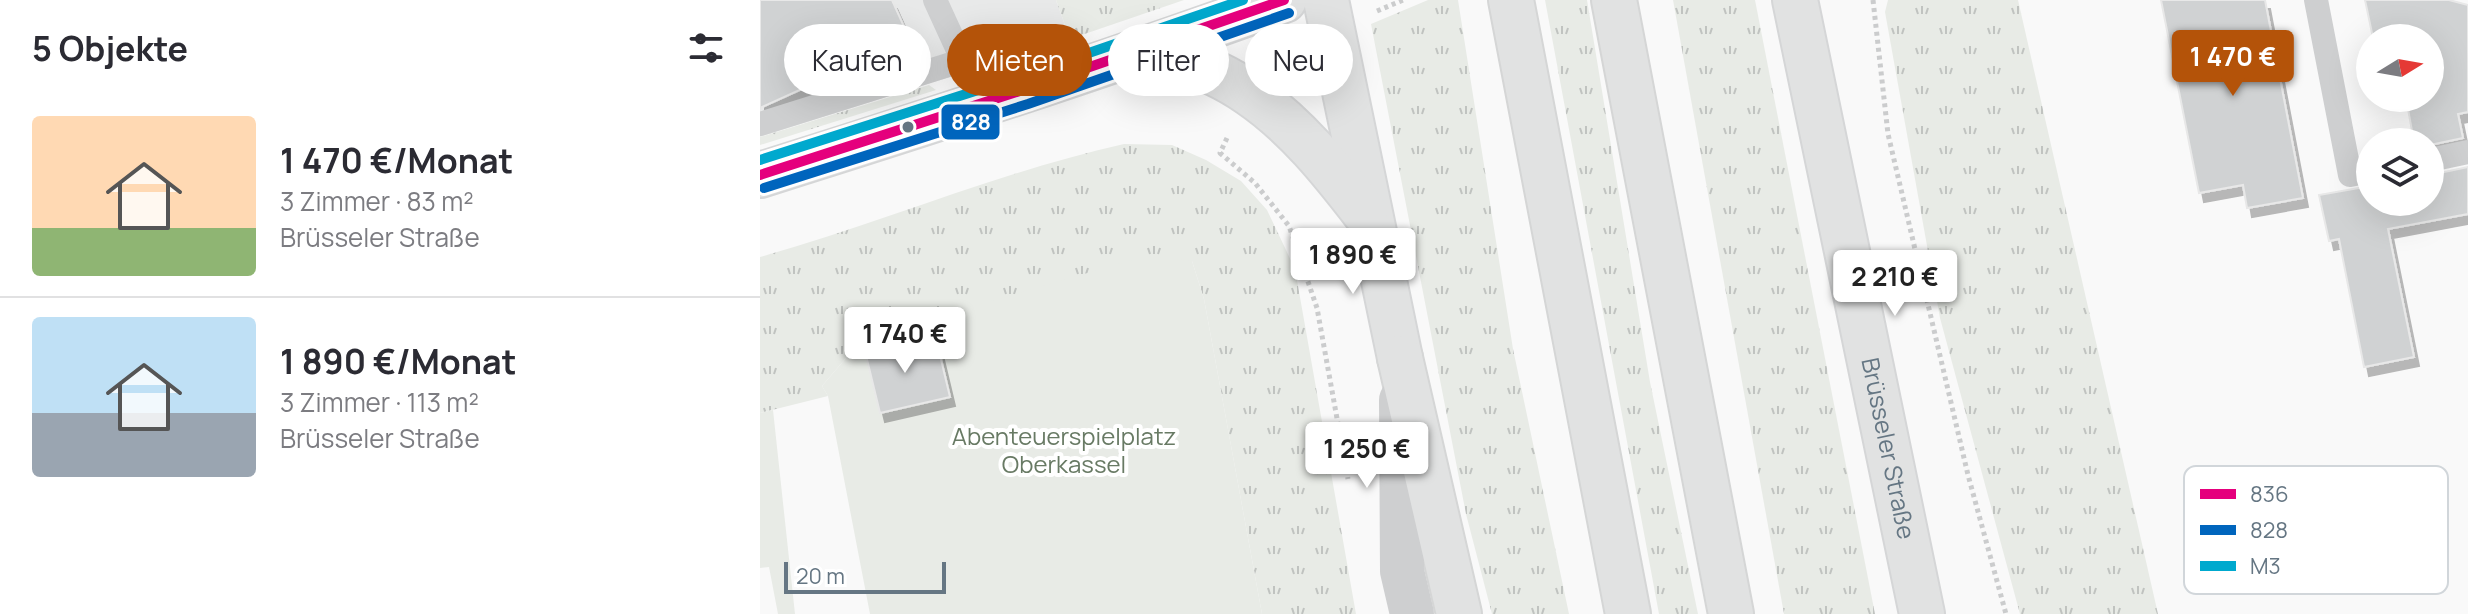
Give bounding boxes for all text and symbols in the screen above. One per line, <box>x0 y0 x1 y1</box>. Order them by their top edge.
chip: Kaufen <box>784 24 931 96</box>
chip: Mieten <box>947 24 1092 96</box>
chip: Filter <box>1108 24 1229 96</box>
chip: Neu <box>1245 24 1353 96</box>
north arrow <box>2356 24 2444 112</box>
map controls <box>2356 24 2444 216</box>
text: 5 Objekte <box>32 25 188 71</box>
icon: filters <box>684 26 728 70</box>
pin: 1 470 € <box>2159 30 2307 98</box>
text: 1 470 € <box>2190 38 2276 74</box>
line badge: 828 <box>940 103 1001 141</box>
text: 828 <box>951 107 991 137</box>
unlabelled marker <box>900 119 916 135</box>
button: layers <box>2356 128 2444 216</box>
text: 1 470 €/Monat <box>280 137 513 183</box>
icon: home <box>96 148 192 244</box>
text: 3 Zimmer · 83 m² <box>280 183 474 219</box>
text: Brüsseler Straße <box>280 219 480 255</box>
pin: 1 890 € <box>1279 228 1427 296</box>
text: 1 890 € <box>1309 236 1397 272</box>
pin: 2 210 € <box>1821 250 1969 318</box>
text: 2 210 € <box>1851 258 1939 294</box>
pin: 1 740 € <box>831 307 979 375</box>
text: 1 740 € <box>862 315 948 351</box>
text: 1 890 €/Monat <box>280 338 516 384</box>
icon: home <box>96 349 192 445</box>
street label: Brüsseler Straße <box>1854 355 1924 542</box>
text: 3 Zimmer · 113 m² <box>280 384 479 420</box>
park label: Abenteuerspielplatz Oberkassel <box>952 419 1176 480</box>
text: Brüsseler Straße <box>280 420 480 456</box>
pin: 1 250 € <box>1293 422 1441 490</box>
text: 1 250 € <box>1323 430 1411 466</box>
legend <box>2184 466 2448 594</box>
text: 836 <box>2250 479 2289 509</box>
text: 828 <box>2250 515 2288 545</box>
text: M3 <box>2250 551 2281 581</box>
scale bar <box>784 558 946 594</box>
text: 20 m <box>796 561 845 591</box>

